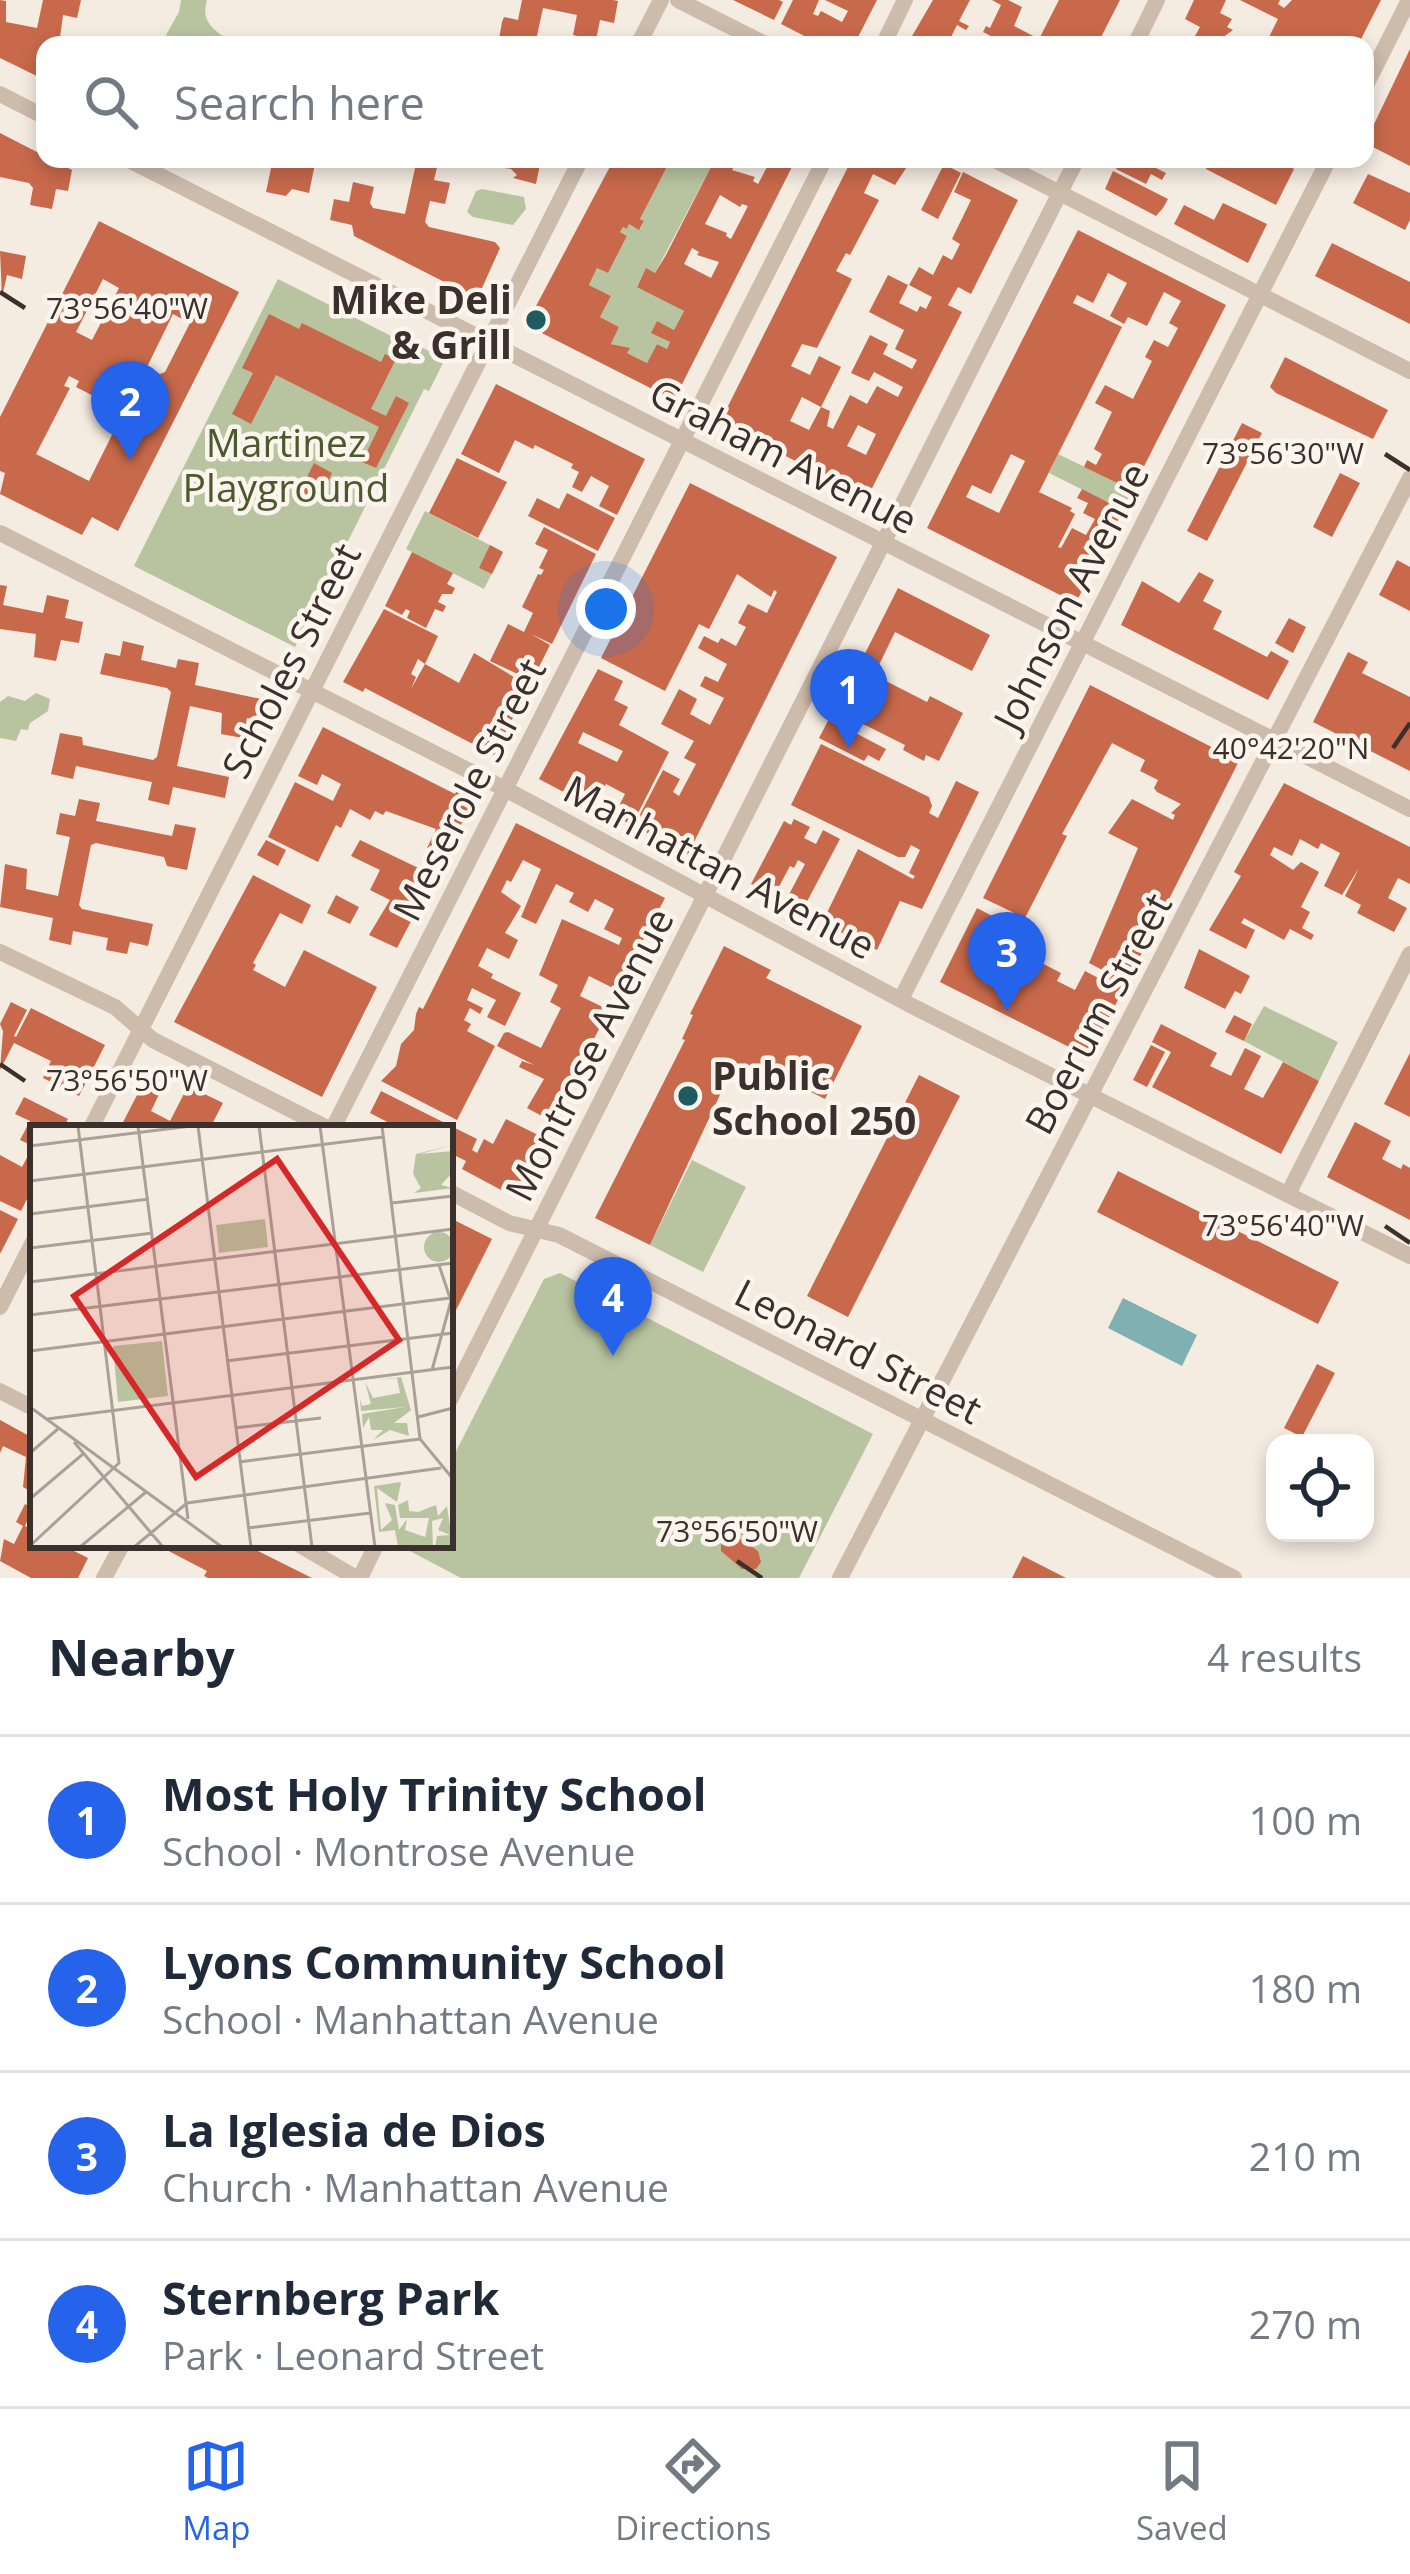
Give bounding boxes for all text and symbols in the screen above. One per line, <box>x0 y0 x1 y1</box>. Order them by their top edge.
search box <box>36 36 1374 168</box>
icon: search <box>78 69 144 135</box>
text: Search here <box>174 72 425 133</box>
place label: Mike Deli & Grill <box>330 272 512 370</box>
text: 73°56'40"W <box>46 287 208 328</box>
marker: Mike Deli & Grill <box>523 307 549 333</box>
pin: 2 <box>91 361 169 460</box>
street label: Graham Avenue <box>641 365 927 545</box>
park label: Martinez Playground <box>183 415 389 513</box>
text: 73°56'30"W <box>1202 432 1364 473</box>
street label: Johnson Avenue <box>978 453 1160 742</box>
street label: Scholes Street <box>208 534 372 786</box>
your location <box>576 579 636 639</box>
street label: Meserole Street <box>379 649 557 929</box>
pin: 1 <box>810 649 888 748</box>
text: 40°42'20"N <box>1213 727 1369 768</box>
street label: Manhattan Avenue <box>555 761 885 971</box>
street label: Boerum Street <box>1011 883 1183 1143</box>
street label: Montrose Avenue <box>491 898 685 1210</box>
pin: 3 <box>968 912 1046 1011</box>
place label: Public School 250 <box>712 1048 916 1146</box>
text: 73°56'50"W <box>46 1059 208 1100</box>
marker: Public School 250 <box>675 1083 701 1109</box>
inset map <box>30 1125 453 1548</box>
text: 73°56'40"W <box>1202 1204 1364 1245</box>
pin: 4 <box>574 1257 652 1356</box>
street label: Leonard Street <box>727 1265 991 1435</box>
map controls <box>1266 1434 1374 1542</box>
button: locate <box>1266 1434 1374 1542</box>
text: 73°56'50"W <box>656 1510 818 1551</box>
text: Nearby <box>48 1621 235 1691</box>
text: 4 results <box>1207 1630 1362 1683</box>
text: Most Holy Trinity School <box>162 1763 707 1824</box>
text: 1 <box>76 1793 98 1846</box>
text: 100 m <box>1249 1793 1362 1846</box>
text: School · Montrose Avenue <box>162 1824 635 1877</box>
text: Lyons Community School <box>162 1931 726 1992</box>
text: 2 <box>76 1961 98 2014</box>
text: 180 m <box>1249 1961 1362 2014</box>
text: School · Manhattan Avenue <box>162 1992 659 2045</box>
text: La Iglesia de Dios <box>162 2099 546 2160</box>
text: 3 <box>76 2129 98 2182</box>
text: 210 m <box>1249 2129 1362 2182</box>
text: Church · Manhattan Avenue <box>162 2160 669 2213</box>
text: Sternberg Park <box>162 2267 499 2328</box>
text: 4 <box>76 2297 98 2350</box>
text: 270 m <box>1249 2297 1362 2350</box>
text: Park · Leonard Street <box>162 2328 544 2381</box>
tab: Map <box>182 2433 251 2550</box>
tab: Directions <box>615 2433 771 2550</box>
tab: Saved <box>1136 2433 1228 2550</box>

